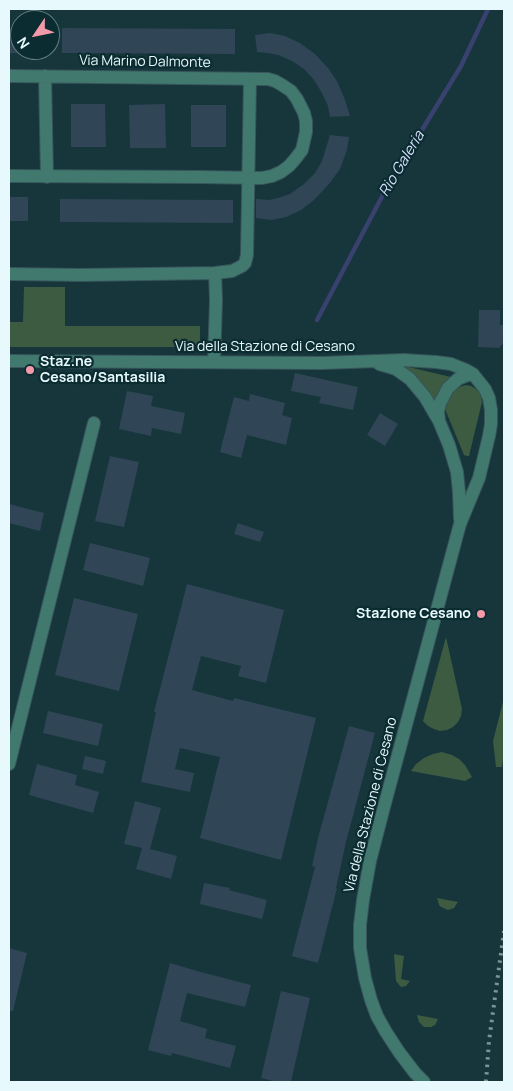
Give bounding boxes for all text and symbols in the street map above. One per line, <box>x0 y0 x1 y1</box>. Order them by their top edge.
north arrow <box>10 10 60 60</box>
text: N <box>12 34 34 53</box>
street label: Via Marino Dalmonte <box>79 52 211 72</box>
water label: Rio Galeria <box>375 128 429 200</box>
street label: Via della Stazione di Cesano <box>175 339 355 355</box>
place label: Staz.ne Cesano/Santasilia <box>40 354 165 387</box>
marker: Staz.ne Cesano/Santasilia <box>24 364 36 376</box>
place label: Stazione Cesano <box>356 606 471 622</box>
marker: Stazione Cesano <box>475 608 487 620</box>
street label: Via della Stazione di Cesano <box>341 716 401 894</box>

